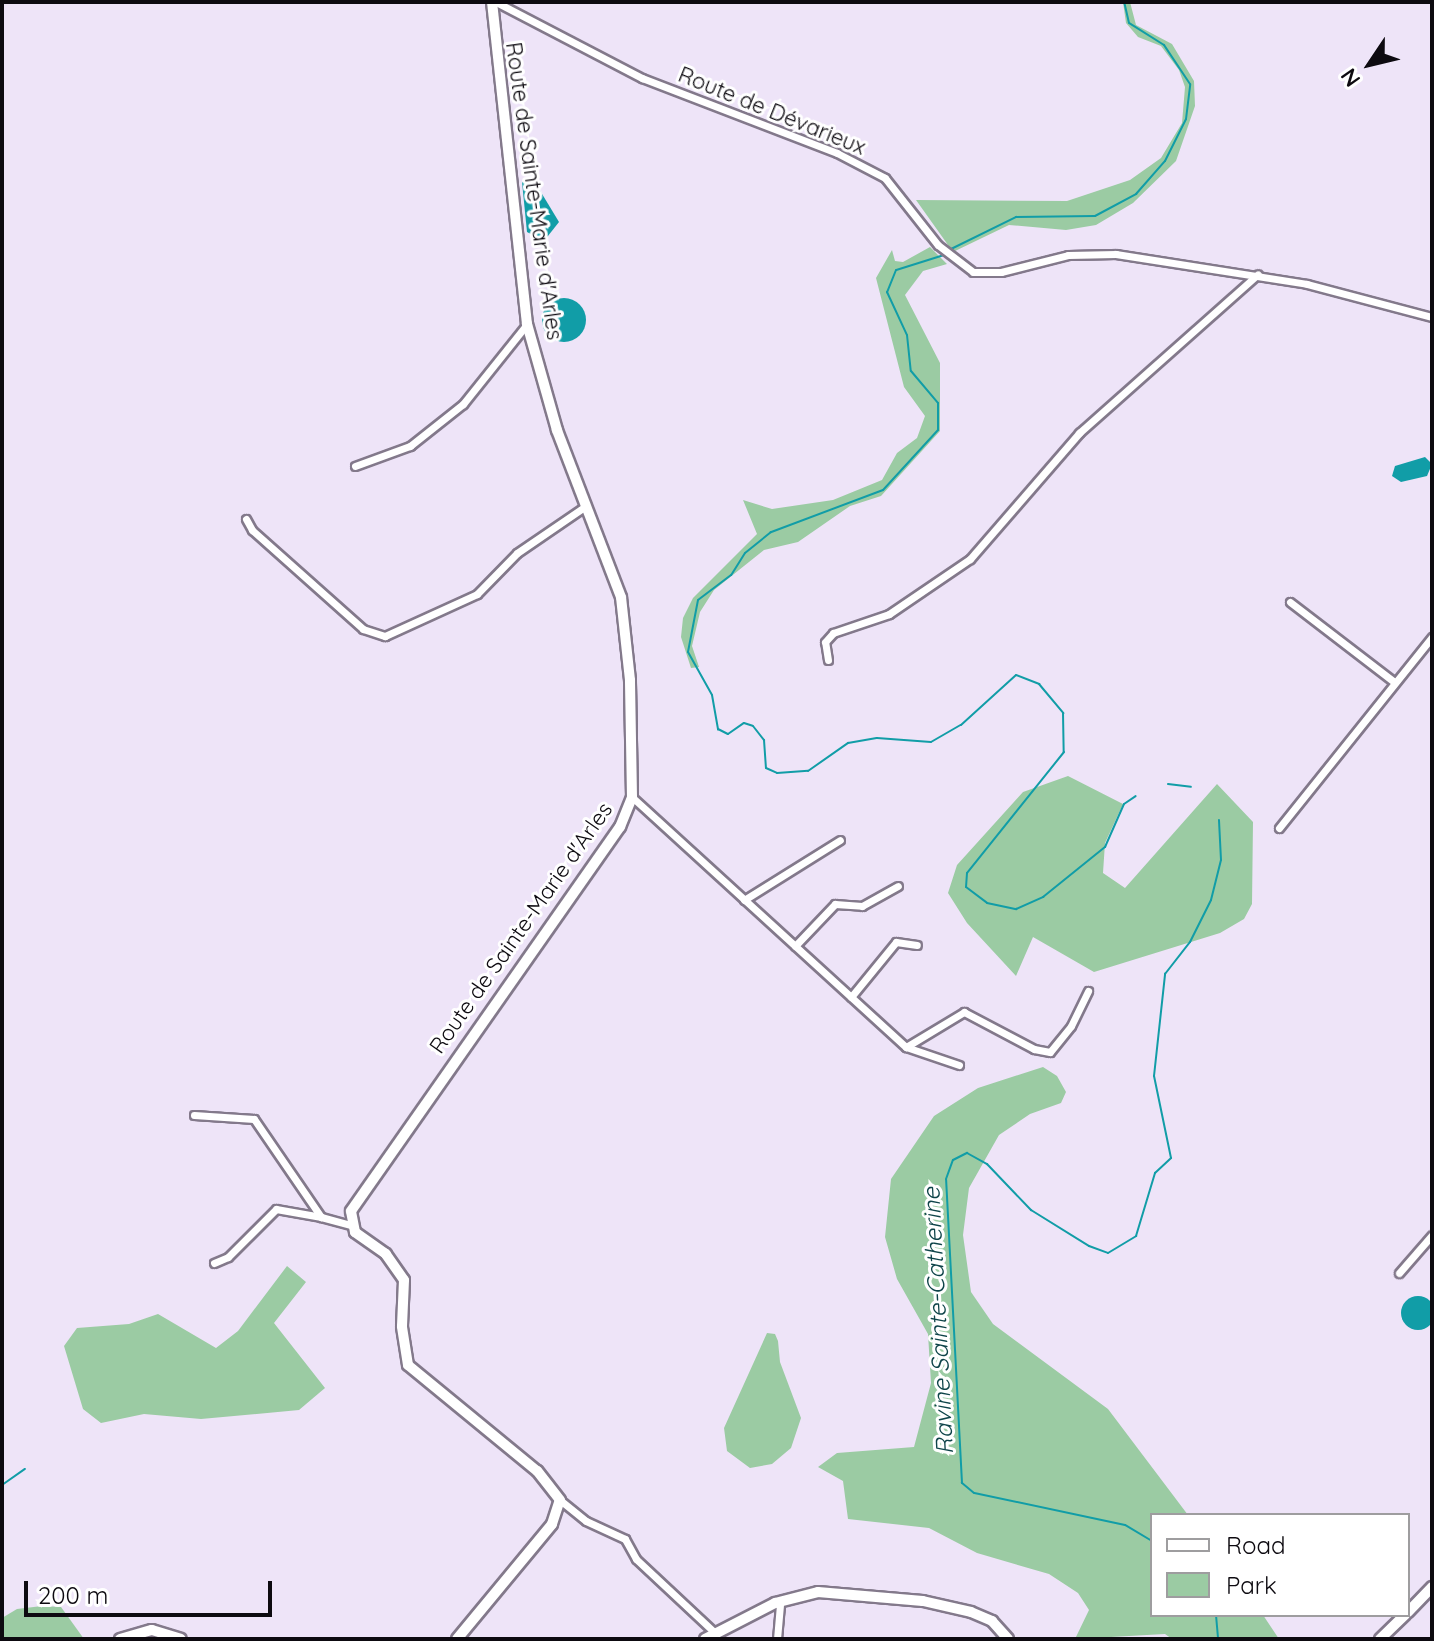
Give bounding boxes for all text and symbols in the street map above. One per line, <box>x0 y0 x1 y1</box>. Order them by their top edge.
north arrow <box>1330 24 1410 104</box>
street label: Route de Sainte-Marie d'Arles <box>500 40 568 342</box>
street label: Route de Dévarieux <box>674 61 870 161</box>
text: N <box>1334 63 1366 92</box>
street label: Route de Sainte-Marie d'Arles <box>424 797 618 1059</box>
water label: Ravine Sainte-Catherine <box>917 1187 959 1455</box>
legend <box>1150 1513 1410 1617</box>
text: Road <box>1226 1530 1286 1560</box>
scale bar <box>28 1565 276 1615</box>
text: Park <box>1226 1570 1277 1600</box>
text: 200 m <box>38 1580 108 1610</box>

